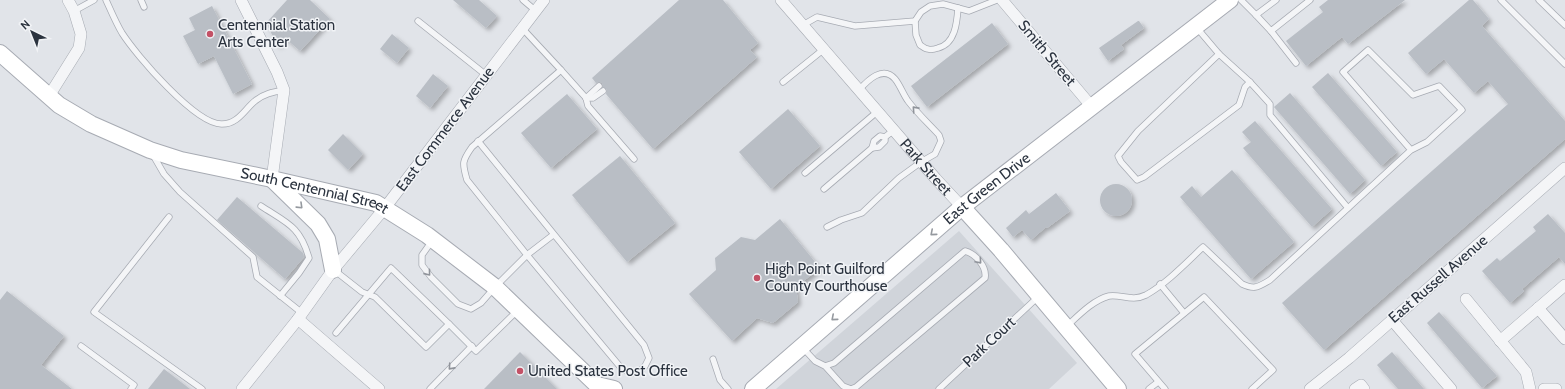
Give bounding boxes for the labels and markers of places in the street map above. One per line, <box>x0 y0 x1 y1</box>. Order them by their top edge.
place label: Centennial Station Arts Center <box>218 16 335 51</box>
marker: Centennial Station Arts Center <box>205 29 215 39</box>
place label: High Point Guilford County Courthouse <box>765 260 888 295</box>
marker: High Point Guilford County Courthouse <box>752 273 762 283</box>
place label: United States Post Office <box>528 362 688 380</box>
marker: United States Post Office <box>515 366 525 376</box>

